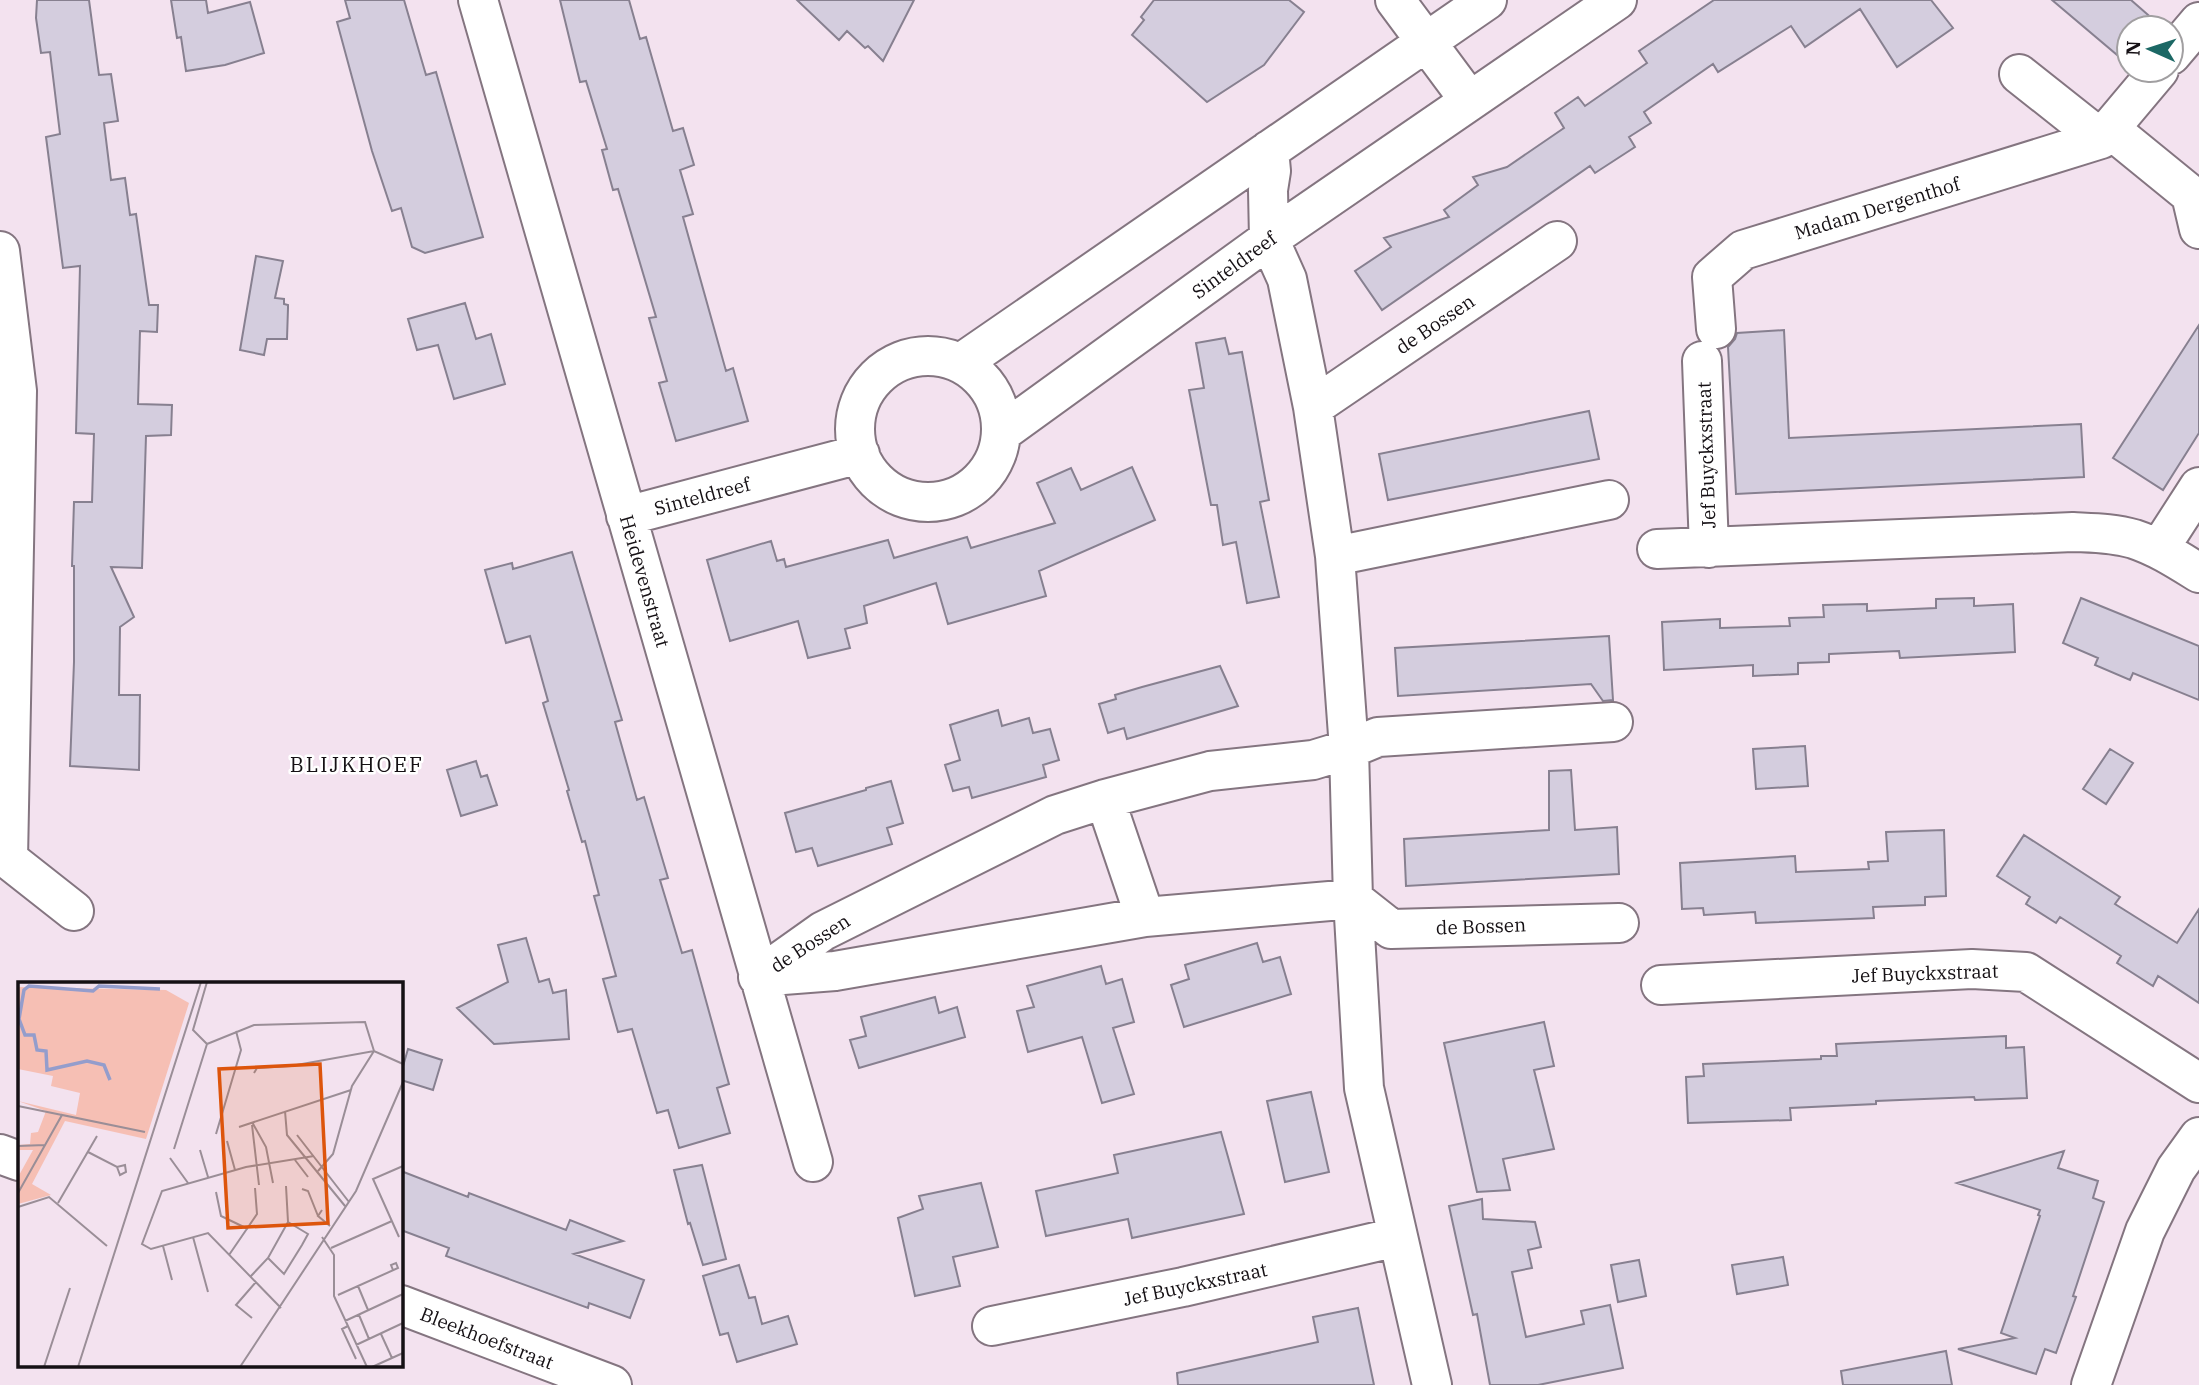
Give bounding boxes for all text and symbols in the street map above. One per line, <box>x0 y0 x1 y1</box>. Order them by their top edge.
north arrow <box>2115 14 2185 84</box>
text: N <box>2121 40 2145 56</box>
street label: Madam Dergenthof <box>1791 171 1964 245</box>
street label: Sinteldreef <box>1187 225 1282 304</box>
street label: de Bossen <box>1391 289 1479 359</box>
street label: Jef Buyckxstraat <box>1691 381 1721 529</box>
street label: Sinteldreef <box>651 471 754 520</box>
street label: Heidevenstraat <box>615 512 675 650</box>
district label: BLIJKHOEF <box>290 750 424 778</box>
street label: de Bossen <box>766 908 854 978</box>
street label: de Bossen <box>1435 912 1527 940</box>
street label: Jef Buyckxstraat <box>1851 958 1999 988</box>
inset map <box>18 982 402 1368</box>
street label: Jef Buyckxstraat <box>1121 1257 1270 1311</box>
street label: Bleekhoefstraat <box>417 1302 557 1375</box>

